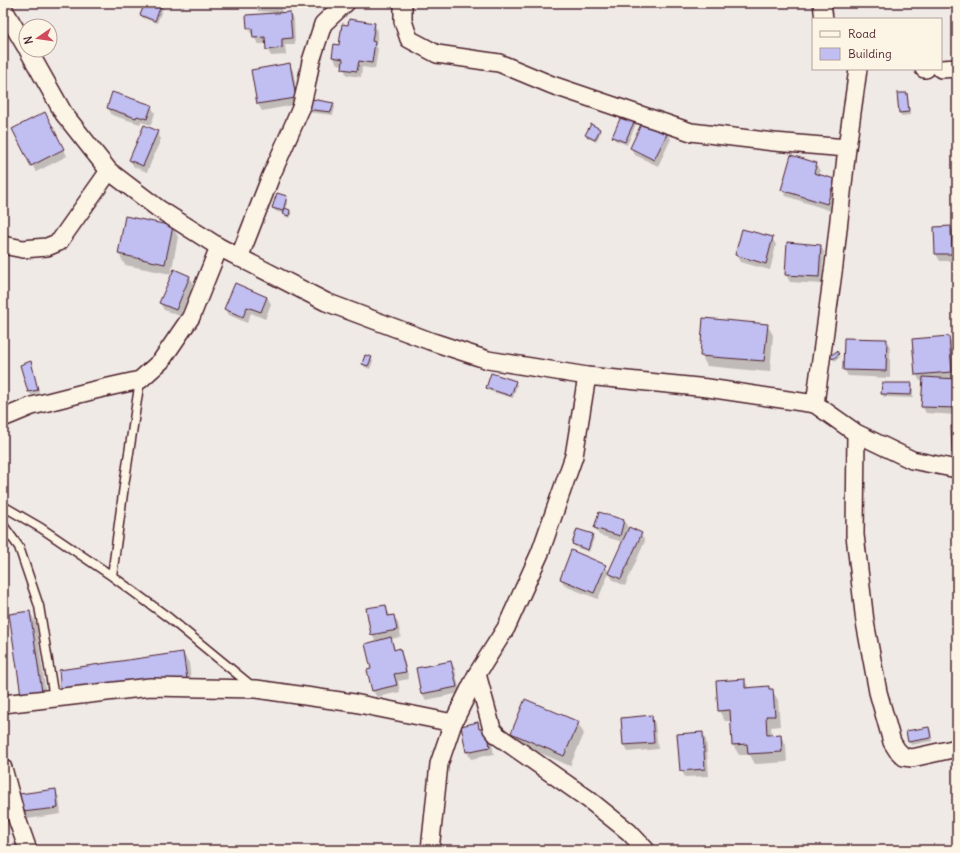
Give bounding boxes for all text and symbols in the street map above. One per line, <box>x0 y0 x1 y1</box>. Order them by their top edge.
north arrow <box>18 18 58 58</box>
legend <box>812 18 942 70</box>
text: Road <box>848 26 876 41</box>
text: N <box>21 35 36 46</box>
text: Building <box>848 46 892 61</box>

